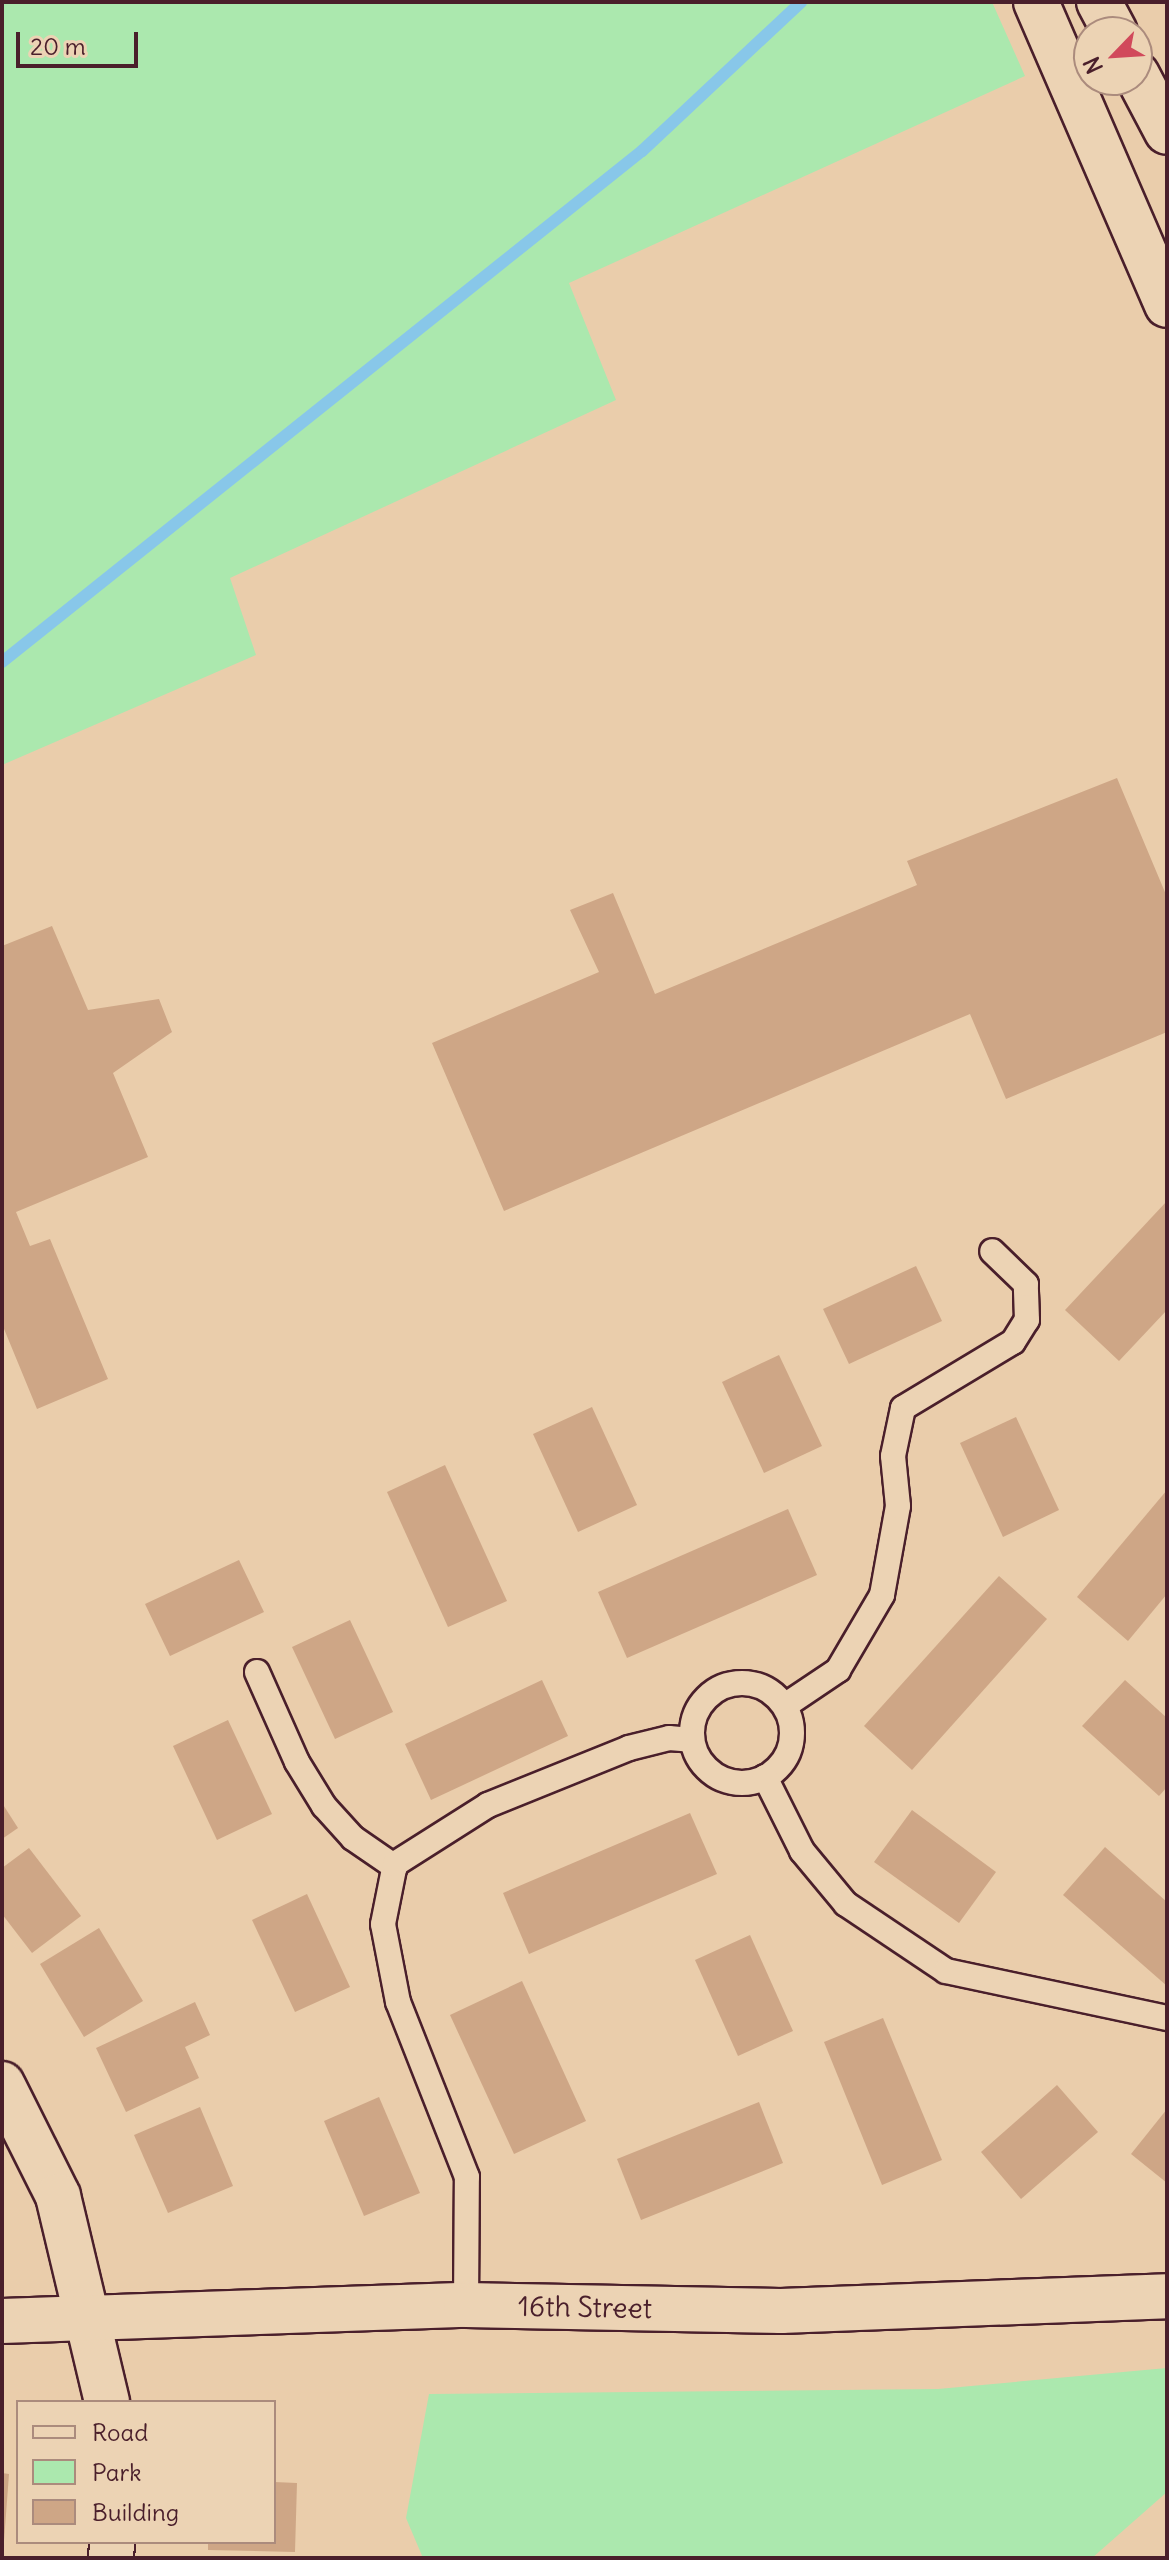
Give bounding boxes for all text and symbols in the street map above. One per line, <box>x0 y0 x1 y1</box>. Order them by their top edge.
scale bar <box>20 16 142 66</box>
north arrow <box>1073 16 1153 96</box>
text: 20 m <box>30 31 86 61</box>
text: N <box>1077 52 1109 78</box>
street label: 16th Street <box>518 2289 652 2325</box>
legend <box>16 2400 276 2544</box>
text: Road <box>92 2417 148 2447</box>
text: Park <box>92 2457 142 2487</box>
text: Building <box>92 2497 179 2527</box>

